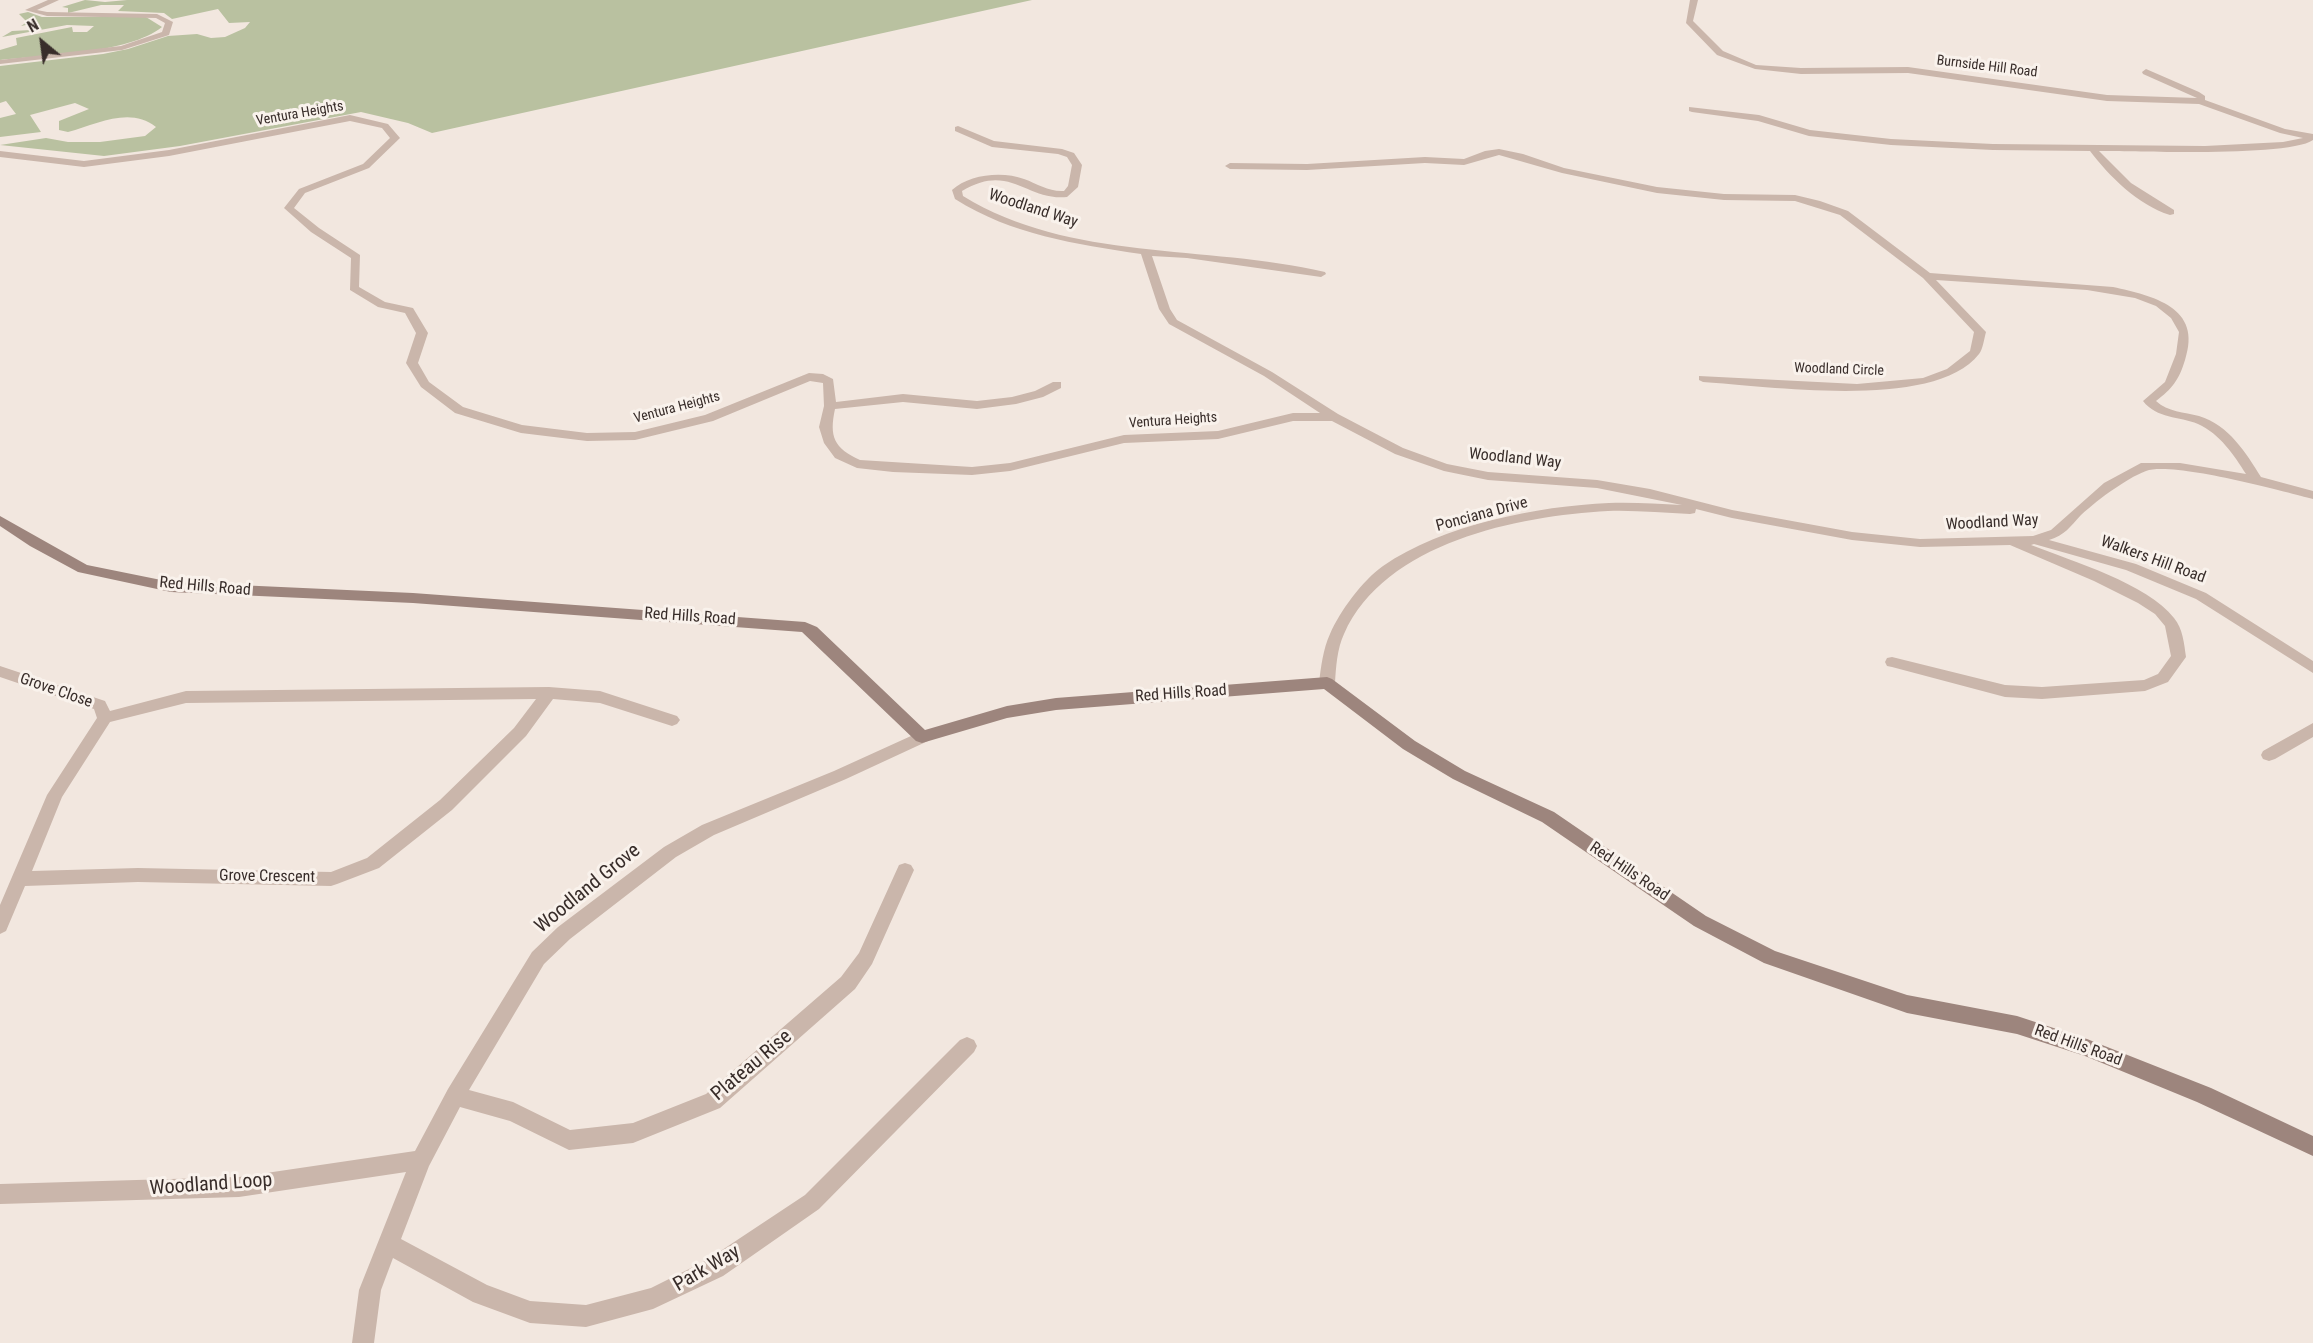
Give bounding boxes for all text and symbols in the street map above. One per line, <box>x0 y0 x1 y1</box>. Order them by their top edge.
north arrow <box>12 12 72 72</box>
text: N <box>24 15 42 37</box>
street label: Burnside Hill Road <box>1936 52 2038 82</box>
street label: Ventura Heights <box>255 98 345 130</box>
street label: Woodland Way <box>986 186 1080 232</box>
street label: Woodland Circle <box>1794 360 1884 380</box>
street label: Ventura Heights <box>632 388 722 428</box>
street label: Ventura Heights <box>1128 410 1218 432</box>
street label: Woodland Way <box>1468 445 1562 473</box>
street label: Ponciana Drive <box>1434 494 1530 536</box>
street label: Woodland Way <box>1945 511 2039 535</box>
street label: Walkers Hill Road <box>2098 532 2208 588</box>
street label: Red Hills Road <box>159 573 251 601</box>
street label: Red Hills Road <box>644 604 736 630</box>
street label: Grove Close <box>17 670 95 712</box>
street label: Red Hills Road <box>1135 681 1227 707</box>
street label: Red Hills Road <box>1586 838 1672 906</box>
street label: Woodland Grove <box>530 839 646 939</box>
street label: Grove Crescent <box>219 867 315 887</box>
street label: Red Hills Road <box>2032 1021 2124 1071</box>
street label: Plateau Rise <box>707 1025 797 1107</box>
street label: Woodland Loop <box>149 1169 273 1201</box>
street label: Park Way <box>669 1240 745 1298</box>

